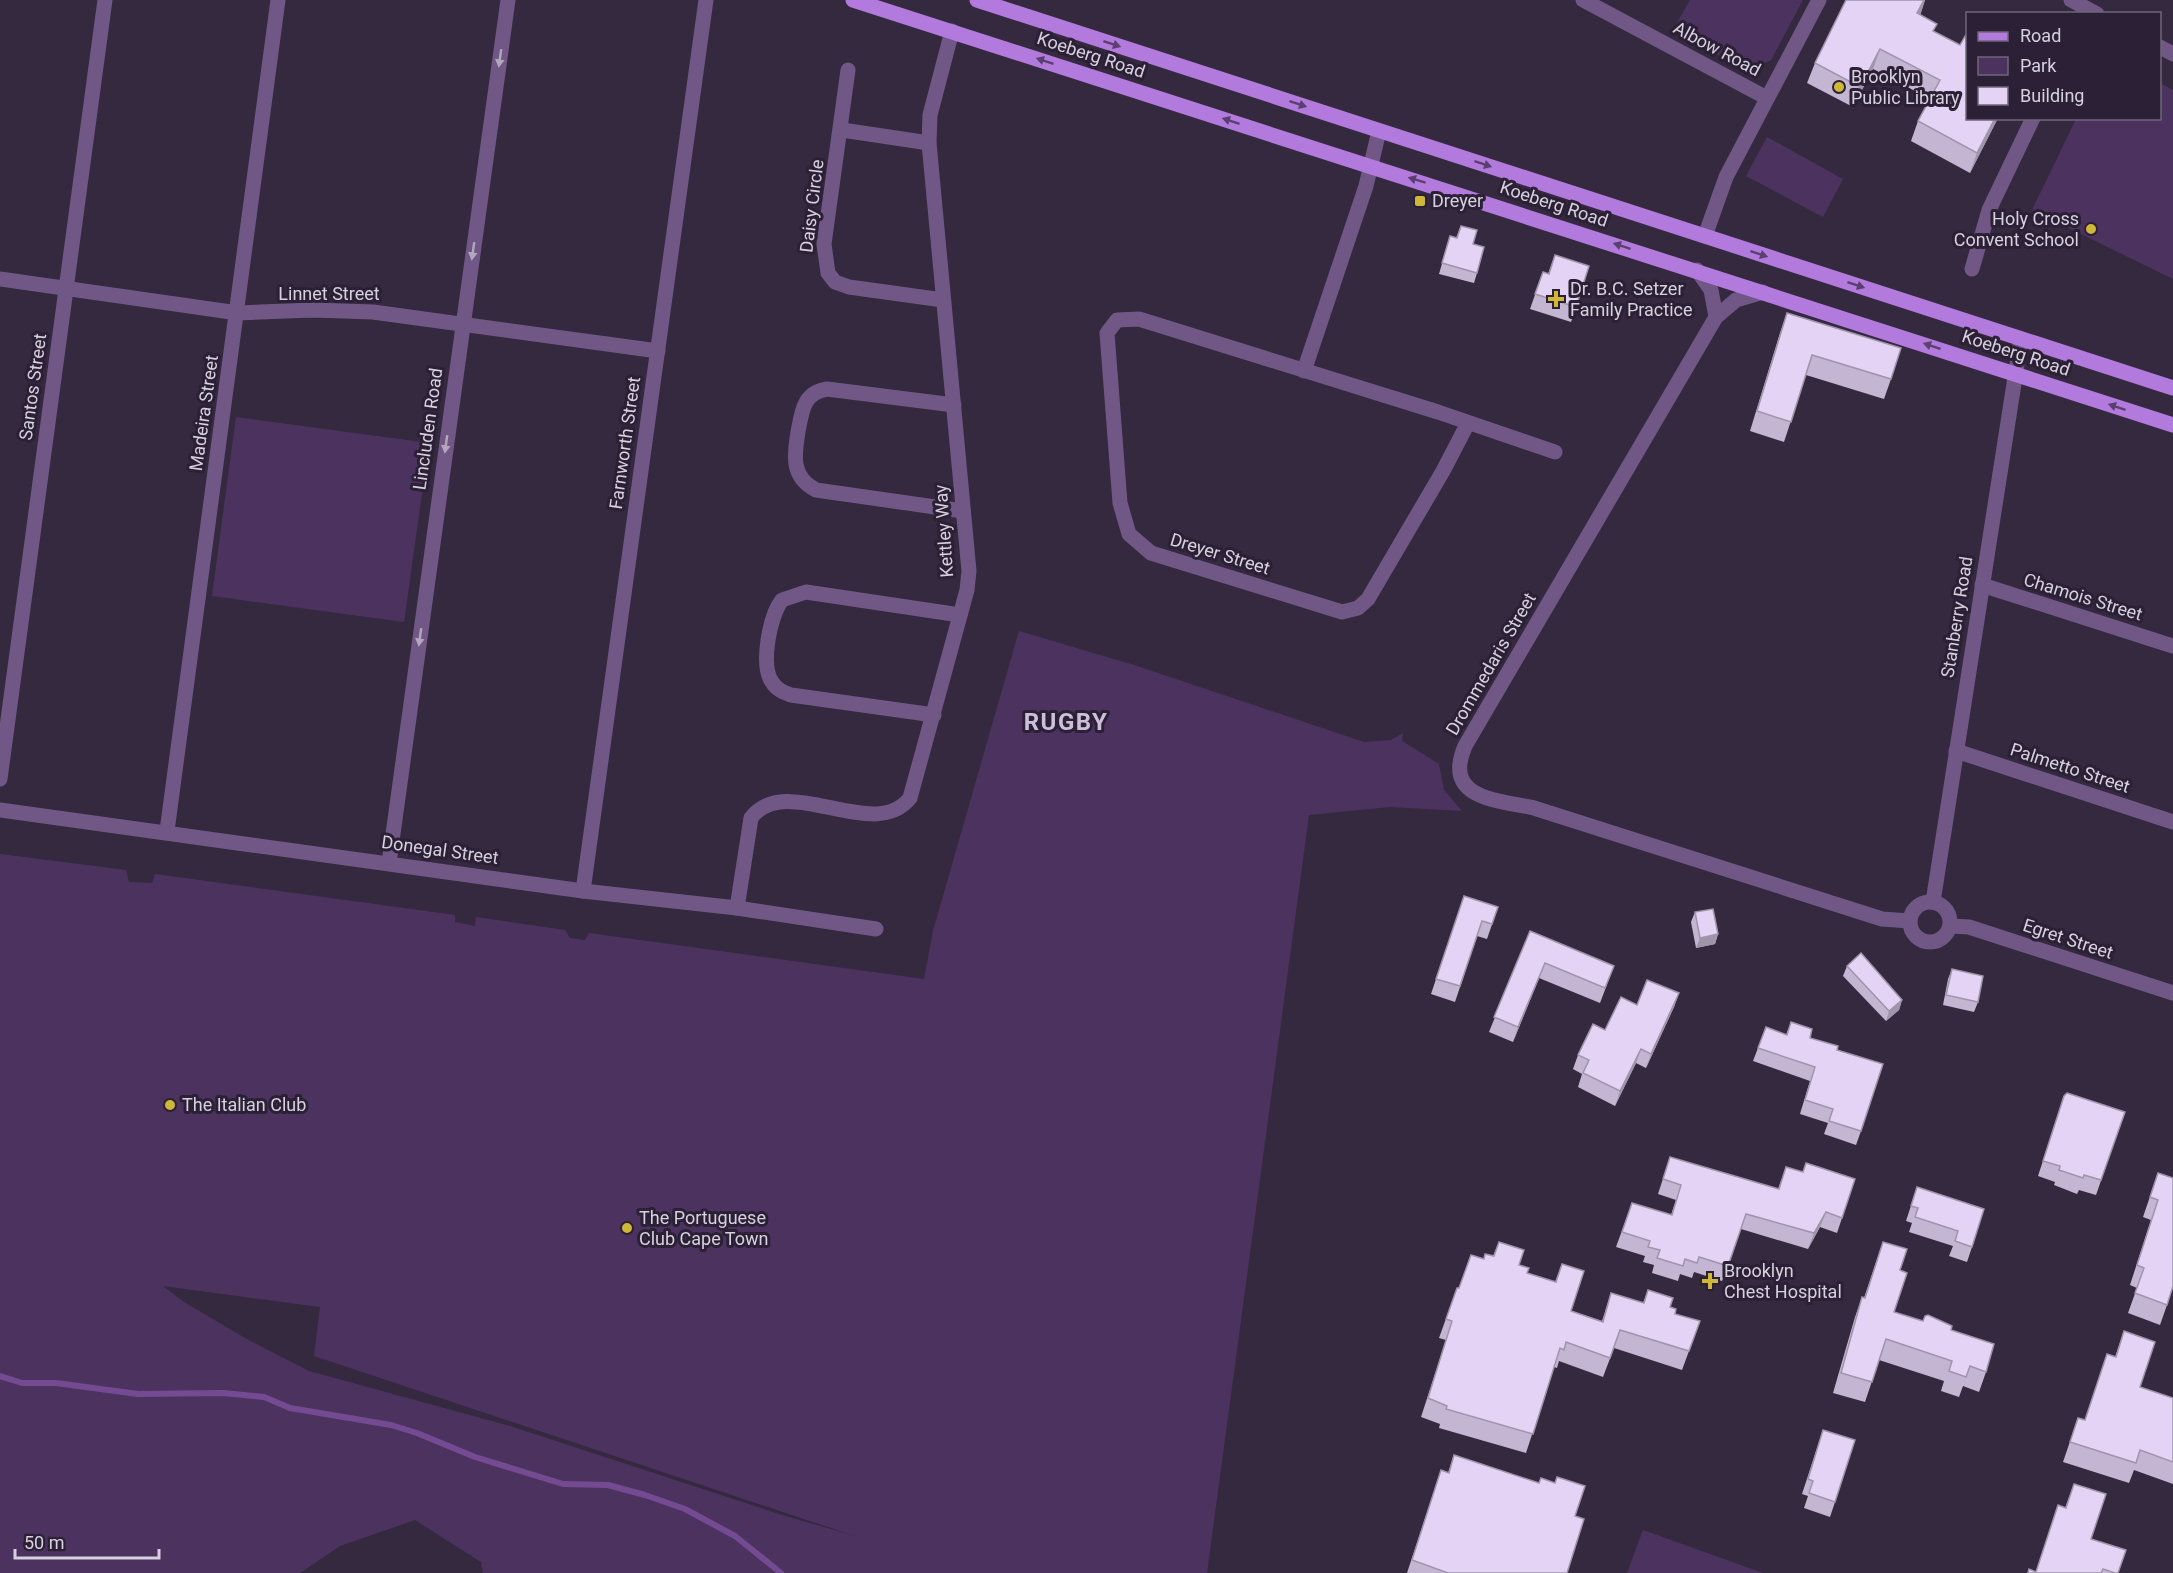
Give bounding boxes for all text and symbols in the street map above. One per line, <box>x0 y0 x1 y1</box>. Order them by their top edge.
legend <box>1966 12 2161 120</box>
street label: Albow Road <box>1670 17 1764 80</box>
text: Road <box>2020 25 2061 46</box>
street label: Koeberg Road <box>1034 27 1148 82</box>
one-way arrow <box>1103 40 1121 49</box>
one-way arrow <box>495 49 504 68</box>
text: Park <box>2020 55 2057 76</box>
one-way arrow <box>1036 56 1054 65</box>
place label: Brooklyn Public Library <box>1851 66 1960 108</box>
marker: Brooklyn Public Library <box>1832 80 1846 94</box>
text: Building <box>2020 85 2084 106</box>
one-way arrow <box>1289 100 1307 110</box>
one-way arrow <box>1222 116 1240 125</box>
street label: Daisy Circle <box>795 158 828 254</box>
one-way arrow <box>1474 159 1492 169</box>
one-way arrow <box>1408 175 1426 184</box>
street label: Koeberg Road <box>1497 176 1611 231</box>
place label: Dreyer <box>1432 190 1483 211</box>
marker: Dreyer <box>1413 194 1427 208</box>
place label: Holy Cross Convent School <box>1954 208 2079 250</box>
marker: Holy Cross Convent School <box>2084 222 2098 236</box>
one-way arrow <box>1613 241 1631 250</box>
one-way arrow <box>468 242 477 261</box>
one-way arrow <box>1750 249 1768 259</box>
place label: Dr. B.C. Setzer Family Practice <box>1570 278 1693 320</box>
one-way arrow <box>1847 281 1865 290</box>
street label: Linnet Street <box>278 283 380 304</box>
marker: Dr. B.C. Setzer Family Practice <box>1547 290 1565 308</box>
street label: Koeberg Road <box>1959 325 2073 380</box>
street label: Santos Street <box>15 332 50 442</box>
one-way arrow <box>1923 341 1941 351</box>
street label: Madeira Street <box>185 353 222 472</box>
street label: Lincluden Road <box>409 366 446 491</box>
street label: Farnworth Street <box>605 375 644 511</box>
one-way arrow <box>2108 402 2126 411</box>
one-way arrow <box>441 435 451 454</box>
street label: Kettley Way <box>930 483 957 578</box>
street label: Dreyer Street <box>1168 528 1273 579</box>
street label: Stanberry Road <box>1937 555 1976 679</box>
street label: Chamois Street <box>2021 568 2145 625</box>
street label: Drommedaris Street <box>1441 589 1540 739</box>
one-way arrow <box>415 628 424 647</box>
district label: RUGBY <box>1024 708 1108 736</box>
street label: Palmetto Street <box>2008 738 2133 797</box>
street label: Donegal Street <box>380 831 500 868</box>
street label: Egret Street <box>2020 914 2116 963</box>
place label: The Italian Club <box>182 1094 306 1115</box>
marker: The Italian Club <box>163 1098 177 1112</box>
place label: The Portuguese Club Cape Town <box>639 1207 768 1249</box>
marker: The Portuguese Club Cape Town <box>620 1221 634 1235</box>
place label: Brooklyn Chest Hospital <box>1724 1260 1842 1302</box>
marker: Brooklyn Chest Hospital <box>1701 1272 1719 1290</box>
scale bar <box>15 1522 159 1560</box>
text: 50 m <box>24 1532 64 1553</box>

